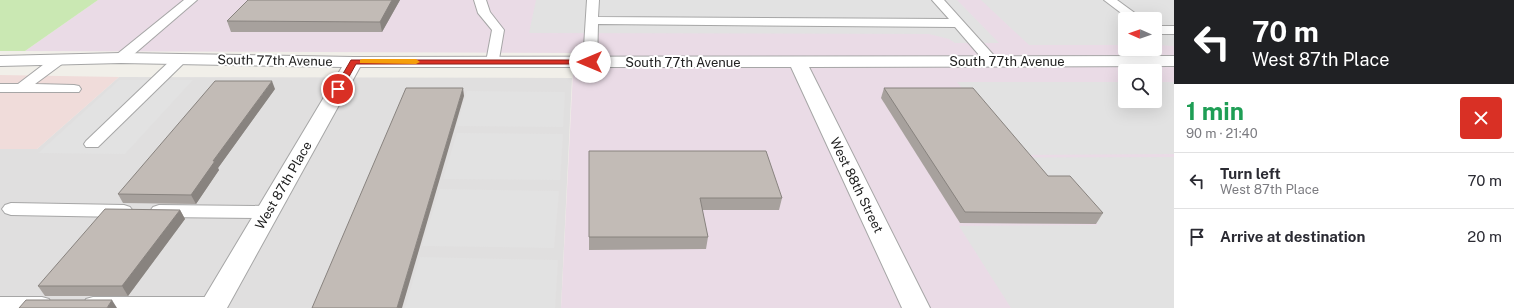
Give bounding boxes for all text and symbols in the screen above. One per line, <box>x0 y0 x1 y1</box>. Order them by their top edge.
north arrow <box>1118 12 1162 56</box>
map controls <box>1118 12 1162 108</box>
text: 70 m <box>1252 15 1319 48</box>
icon: left <box>1186 16 1238 68</box>
position arrow <box>569 41 611 83</box>
text: West 87th Place <box>1252 49 1389 70</box>
street label: South 77th Avenue <box>217 52 333 69</box>
street label: South 77th Avenue <box>949 54 1065 69</box>
street label: South 77th Avenue <box>625 55 741 70</box>
button: search <box>1118 64 1162 108</box>
pin <box>321 72 355 106</box>
icon: arrive <box>327 78 349 100</box>
text: 1 min <box>1186 97 1244 125</box>
button: close <box>1460 97 1502 139</box>
text: 90 m · 21:40 <box>1186 126 1258 141</box>
street label: West 88th Street <box>827 135 886 235</box>
street label: West 87th Place <box>252 139 315 232</box>
text: Turn left <box>1220 165 1281 182</box>
icon: left <box>1186 170 1208 192</box>
text: 70 m <box>1467 172 1502 189</box>
text: West 87th Place <box>1220 182 1319 197</box>
icon: arrive <box>1186 226 1208 248</box>
text: Arrive at destination <box>1220 228 1365 245</box>
text: 20 m <box>1467 228 1502 245</box>

